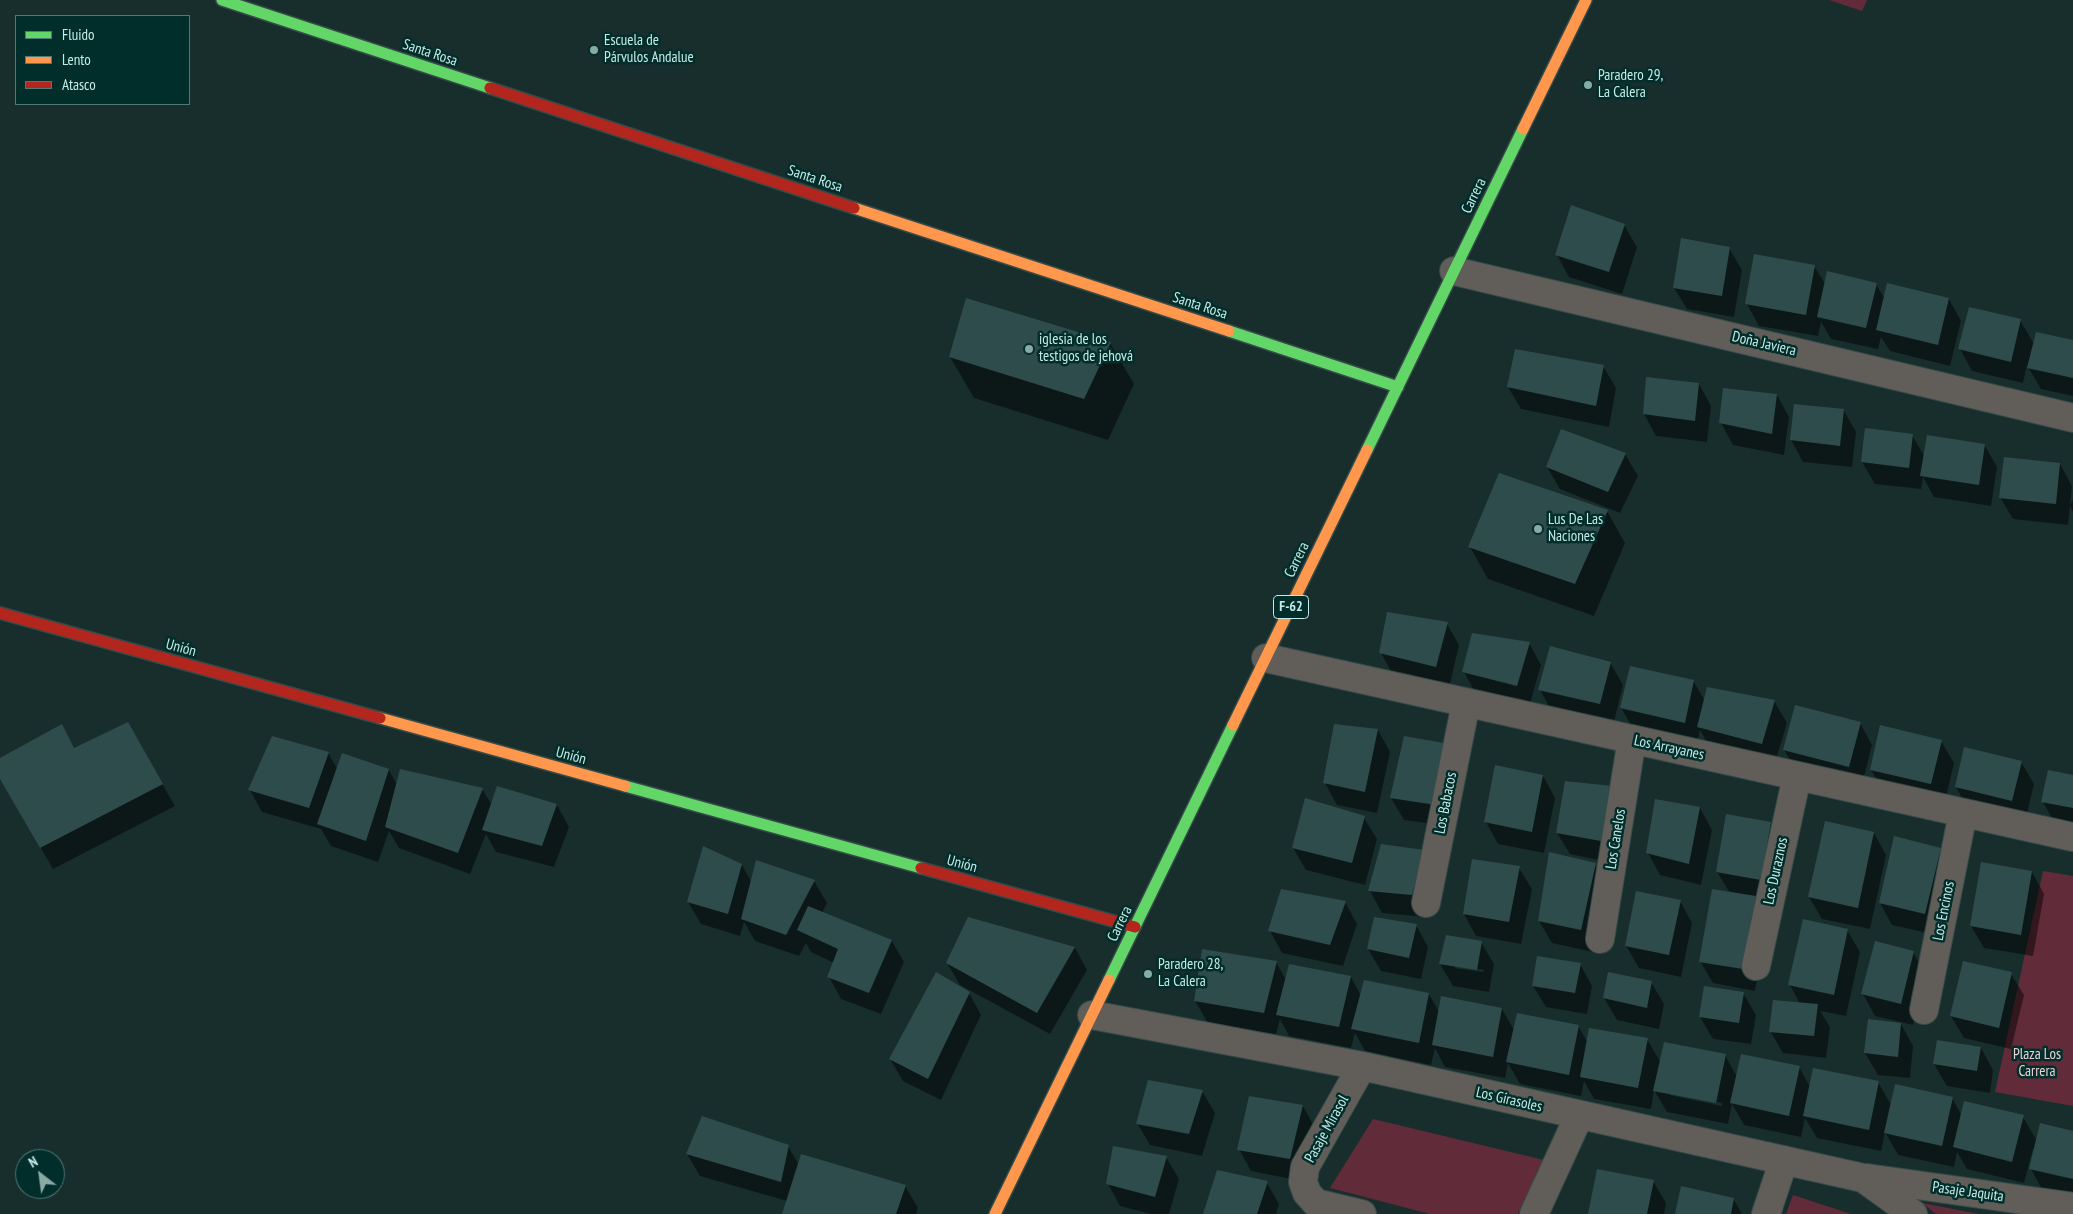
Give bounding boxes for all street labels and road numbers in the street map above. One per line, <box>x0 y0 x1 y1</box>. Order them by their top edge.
street label: Santa Rosa <box>400 36 460 70</box>
street label: Santa Rosa <box>785 162 845 196</box>
street label: Carrera <box>1458 175 1490 217</box>
street label: Santa Rosa <box>1170 289 1230 323</box>
street label: Doña Javiera <box>1730 328 1798 360</box>
street label: Carrera <box>1281 539 1313 581</box>
road number: F-62 <box>1274 596 1308 618</box>
street label: Unión <box>164 635 198 661</box>
street label: Los Arrayanes <box>1632 732 1706 764</box>
street label: Unión <box>554 743 588 769</box>
street label: Los Babacos <box>1431 771 1461 835</box>
street label: Los Canelos <box>1602 808 1630 870</box>
street label: Los Duraznos <box>1760 836 1792 906</box>
street label: Unión <box>945 851 979 877</box>
street label: Los Encinos <box>1929 880 1959 942</box>
street label: Carrera <box>1104 903 1136 945</box>
street label: Los Girasoles <box>1474 1084 1544 1116</box>
street label: Pasaje Mirasol <box>1301 1092 1353 1166</box>
street label: Pasaje Jaquita <box>1931 1178 2005 1206</box>

